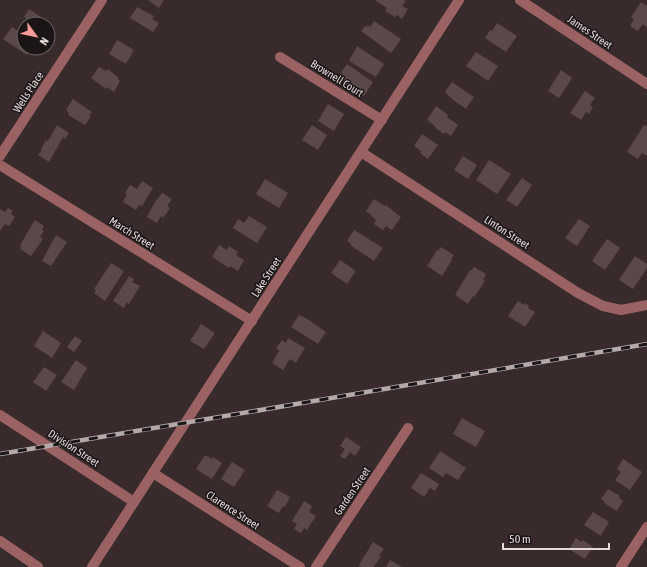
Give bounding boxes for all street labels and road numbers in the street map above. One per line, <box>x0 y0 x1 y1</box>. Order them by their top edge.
street label: James Street <box>565 13 615 51</box>
street label: Brownell Court <box>309 57 365 99</box>
street label: Wells Place <box>10 69 46 115</box>
street label: Linton Street <box>482 213 532 251</box>
street label: March Street <box>107 214 157 252</box>
street label: Lake Street <box>249 255 283 299</box>
street label: Division Street <box>46 427 102 469</box>
street label: Garden Street <box>332 465 372 517</box>
street label: Clarence Street <box>204 488 262 532</box>

